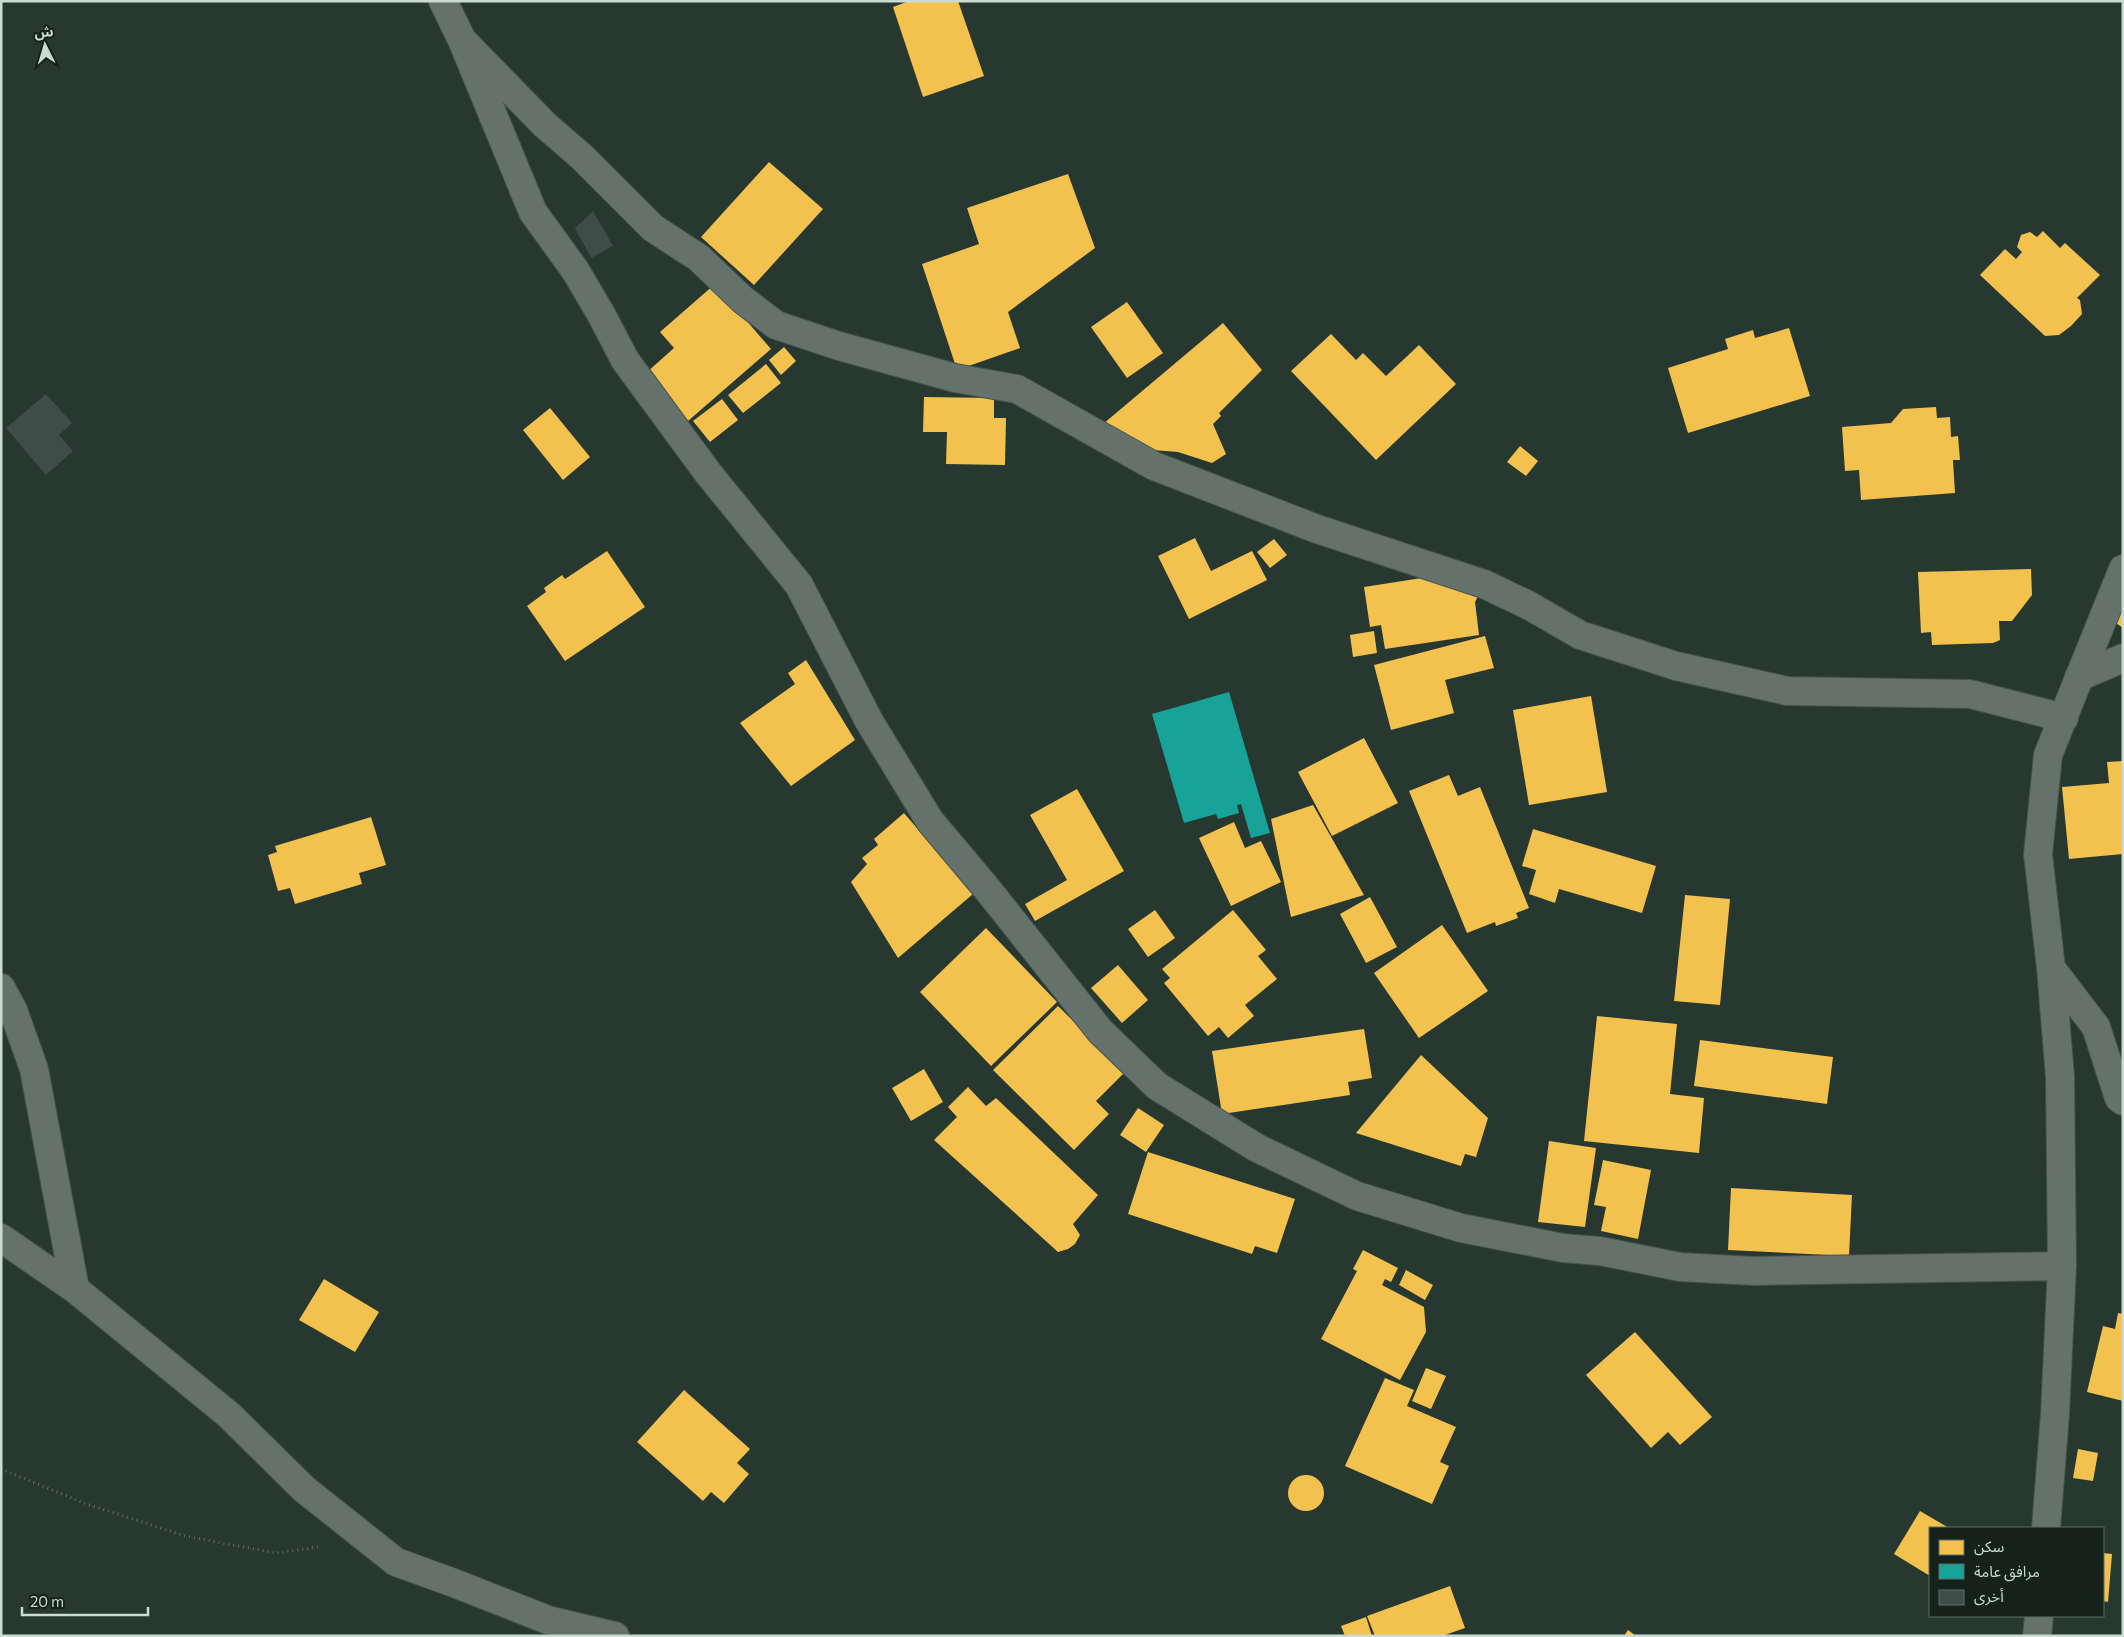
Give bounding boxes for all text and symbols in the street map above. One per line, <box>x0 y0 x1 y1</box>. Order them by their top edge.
north arrow <box>20 20 70 70</box>
text: ش <box>34 22 54 41</box>
legend <box>1929 1527 2104 1617</box>
text: سكن <box>1974 1537 2005 1556</box>
text: مرافق عامة <box>1974 1562 2040 1582</box>
scale bar <box>22 1584 149 1616</box>
text: أخرى <box>1974 1587 2004 1606</box>
text: 20 m <box>30 1592 64 1610</box>

